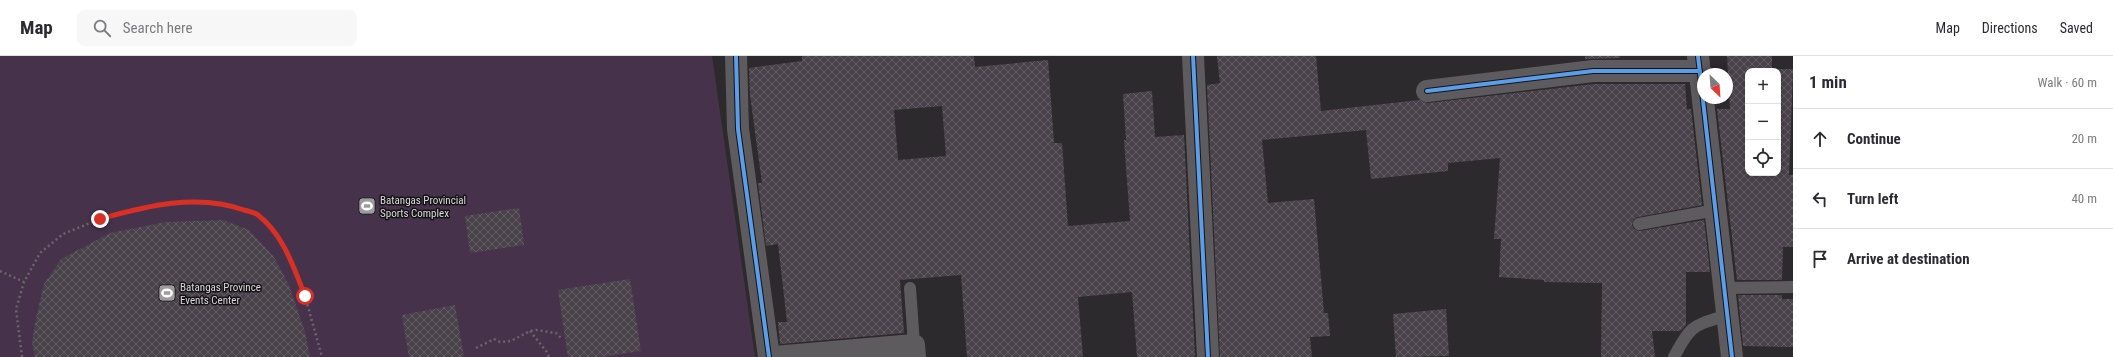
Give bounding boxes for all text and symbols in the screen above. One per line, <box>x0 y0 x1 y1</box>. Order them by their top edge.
search box <box>77 10 357 46</box>
text: Map <box>20 16 53 39</box>
icon: search <box>91 17 113 39</box>
text: Search here <box>123 19 193 37</box>
text: Map <box>1936 20 1960 36</box>
text: Directions <box>1982 20 2038 36</box>
text: Saved <box>2060 20 2093 36</box>
north arrow <box>1697 68 1733 104</box>
map controls <box>1745 68 1781 176</box>
button: + <box>1745 68 1781 104</box>
text: 1 min <box>1809 72 1847 92</box>
text: Walk · 60 m <box>2037 75 2097 90</box>
button: − <box>1745 104 1781 140</box>
icon: ahead <box>1809 128 1831 150</box>
text: Continue <box>1847 130 1901 148</box>
text: 20 m <box>2071 131 2097 146</box>
button: locate <box>1745 140 1781 176</box>
icon: left <box>1809 188 1831 210</box>
text: Turn left <box>1847 190 1898 208</box>
text: 40 m <box>2071 191 2097 206</box>
place label: Batangas Provincial Sports Complex <box>380 194 466 220</box>
sports icon: Batangas Provincial Sports Complex <box>357 196 377 216</box>
route end <box>91 210 109 228</box>
icon: arrive <box>1809 248 1831 270</box>
text: Arrive at destination <box>1847 250 1970 268</box>
place label: Batangas Province Events Center <box>180 281 261 307</box>
sports icon: Batangas Province Events Center <box>157 283 177 303</box>
route start <box>296 287 314 305</box>

